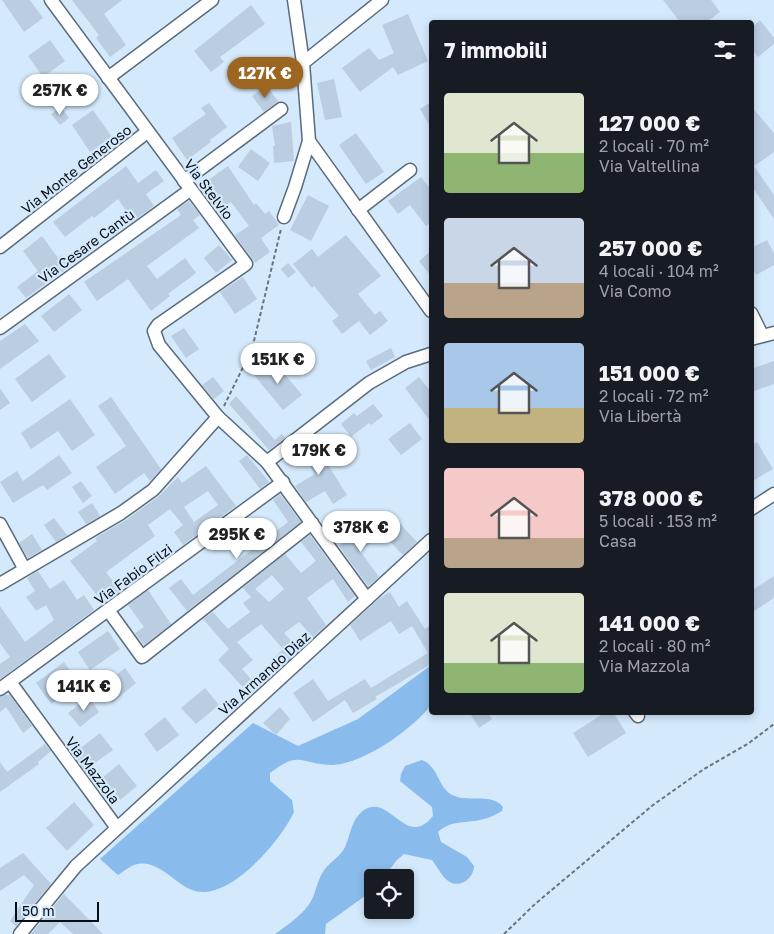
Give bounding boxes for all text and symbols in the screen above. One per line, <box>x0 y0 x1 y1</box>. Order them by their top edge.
icon: filters <box>711 36 739 64</box>
text: 7 immobili <box>444 37 547 63</box>
pin: 127K € <box>224 56 306 99</box>
text: 127K € <box>238 63 292 83</box>
pin: 257K € <box>19 74 101 116</box>
text: 257K € <box>32 80 88 100</box>
text: 127 000 € <box>599 110 700 136</box>
icon: home <box>484 113 544 173</box>
street label: Via Monte Generoso <box>18 121 134 217</box>
text: 2 locali · 70 m² <box>599 136 709 156</box>
street label: Via Stelvio <box>181 155 237 223</box>
text: Via Valtellina <box>599 156 700 176</box>
street label: Via Cesare Cantù <box>35 205 137 287</box>
text: 257 000 € <box>599 235 702 261</box>
icon: home <box>484 238 544 298</box>
text: 4 locali · 104 m² <box>599 261 719 281</box>
text: Via Como <box>599 281 671 301</box>
pin: 151K € <box>237 342 319 385</box>
text: 151K € <box>251 349 305 369</box>
text: 151 000 € <box>599 360 700 386</box>
icon: home <box>484 363 544 423</box>
text: 2 locali · 72 m² <box>599 386 709 406</box>
text: Via Libertà <box>599 406 682 426</box>
pin: 179K € <box>278 434 360 476</box>
text: 179K € <box>292 440 346 460</box>
text: 378 000 € <box>599 485 703 511</box>
icon: home <box>484 488 544 548</box>
pin: 378K € <box>320 510 402 553</box>
text: 5 locali · 153 m² <box>599 511 717 531</box>
text: 378K € <box>333 517 389 537</box>
pin: 295K € <box>196 518 278 560</box>
text: 295K € <box>209 524 265 544</box>
text: Casa <box>599 531 636 551</box>
street label: Via Fabio Filzi <box>91 540 175 608</box>
text: 141 000 € <box>599 610 700 636</box>
icon: home <box>484 613 544 673</box>
street label: Via Armando Diaz <box>215 627 313 719</box>
text: 2 locali · 80 m² <box>599 636 710 656</box>
text: Via Mazzola <box>599 656 690 676</box>
pin: 141K € <box>43 670 125 712</box>
text: 141K € <box>57 676 111 696</box>
street label: Via Mazzola <box>62 733 124 807</box>
map controls <box>364 869 414 919</box>
button: locate <box>364 869 414 919</box>
scale bar <box>15 899 99 922</box>
text: 50 m <box>22 902 55 919</box>

